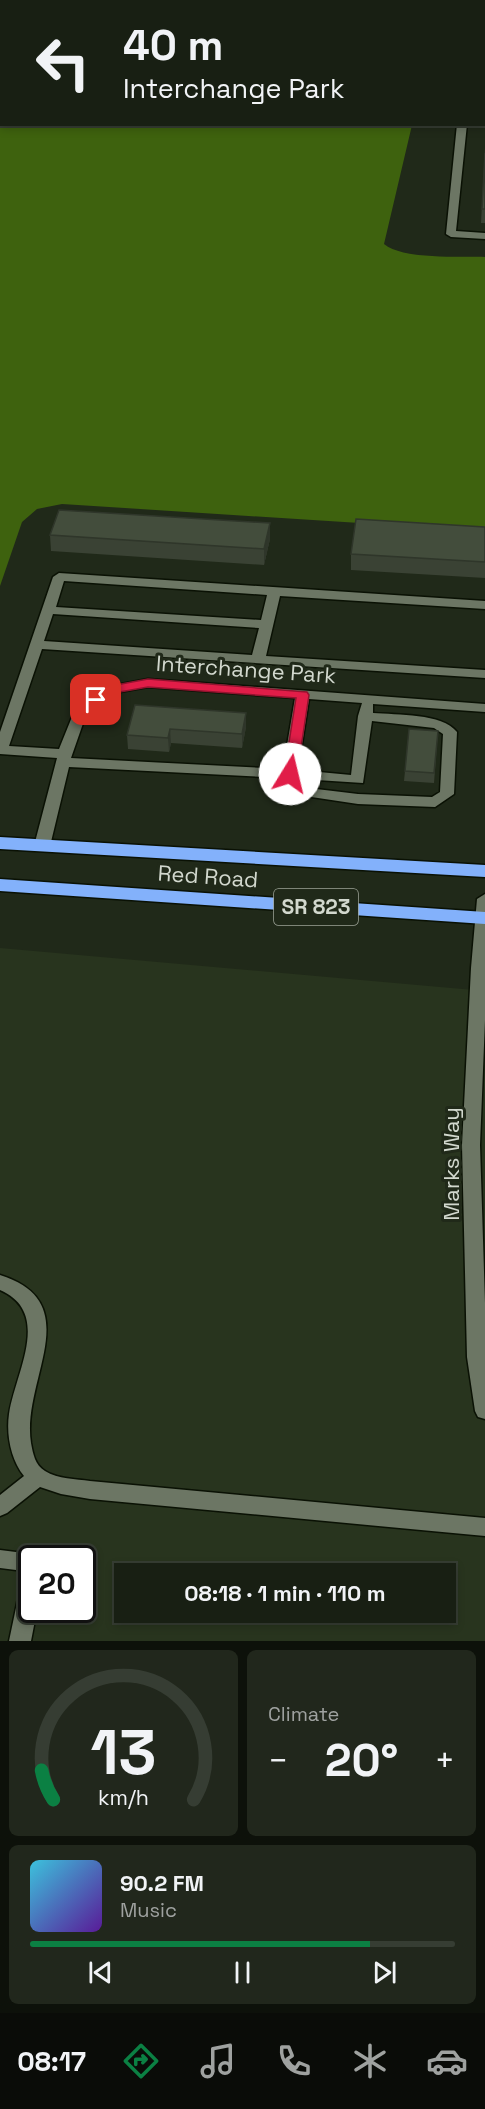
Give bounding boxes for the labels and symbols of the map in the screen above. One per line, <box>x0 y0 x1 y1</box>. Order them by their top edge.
street label: Interchange Park <box>155 649 337 689</box>
pin <box>70 674 121 725</box>
position arrow <box>258 742 322 806</box>
street label: Red Road <box>157 859 259 893</box>
road number: SR 823 <box>274 889 358 925</box>
street label: Marks Way <box>437 1107 465 1221</box>
speed limit sign: 20 <box>18 1545 96 1623</box>

